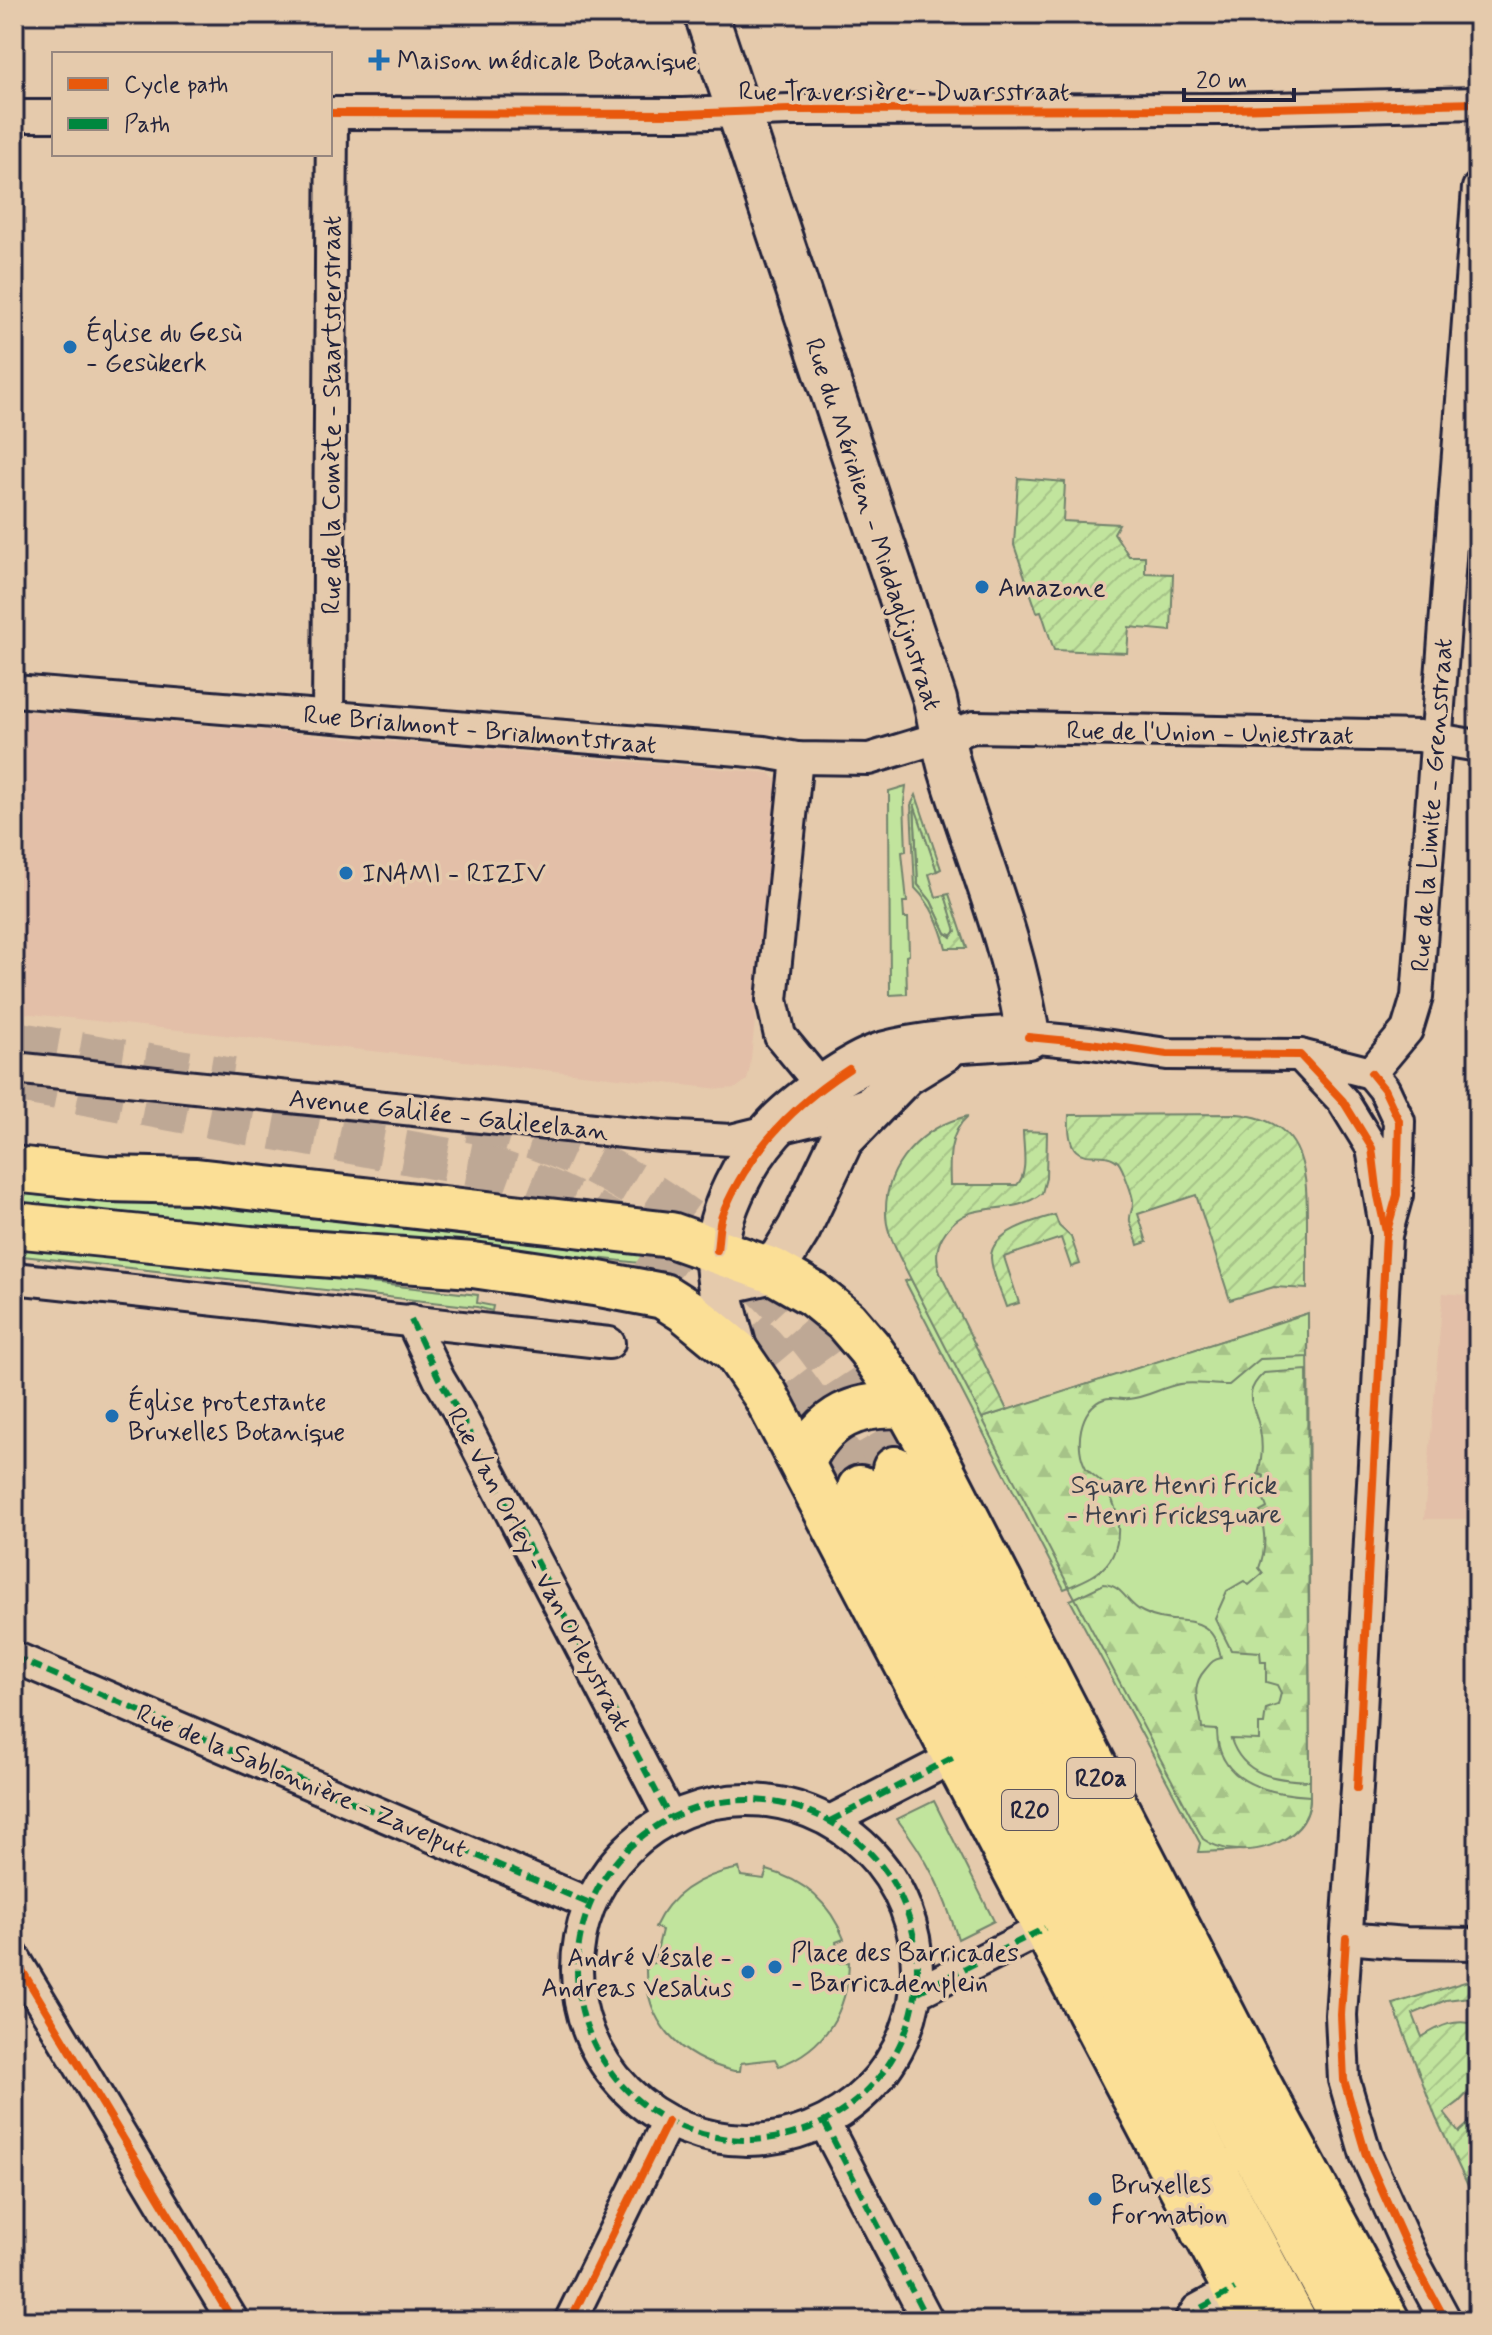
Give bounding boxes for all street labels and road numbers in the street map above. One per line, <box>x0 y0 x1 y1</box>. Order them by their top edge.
street label: Rue Traversière - Dwarsstraat <box>739 76 1069 110</box>
street label: Rue de la Comète - Staartsterstraat <box>316 216 350 614</box>
street label: Rue du Méridien - Middaglijnstraat <box>796 334 948 715</box>
street label: Rue de la Limite - Grensstraat <box>1404 637 1462 973</box>
street label: Rue Brialmont - Brialmontstraat <box>302 699 658 763</box>
street label: Rue de l'Union - Uniestraat <box>1066 714 1354 754</box>
street label: Avenue Galilée - Galileelaan <box>287 1082 610 1150</box>
street label: Rue Van Orley - Van Orleystraat <box>438 1402 638 1738</box>
street label: Rue de la Sablonnière - Zavelput <box>131 1697 472 1867</box>
road number: R20a <box>1067 1758 1135 1798</box>
road number: R20 <box>1002 1790 1058 1830</box>

